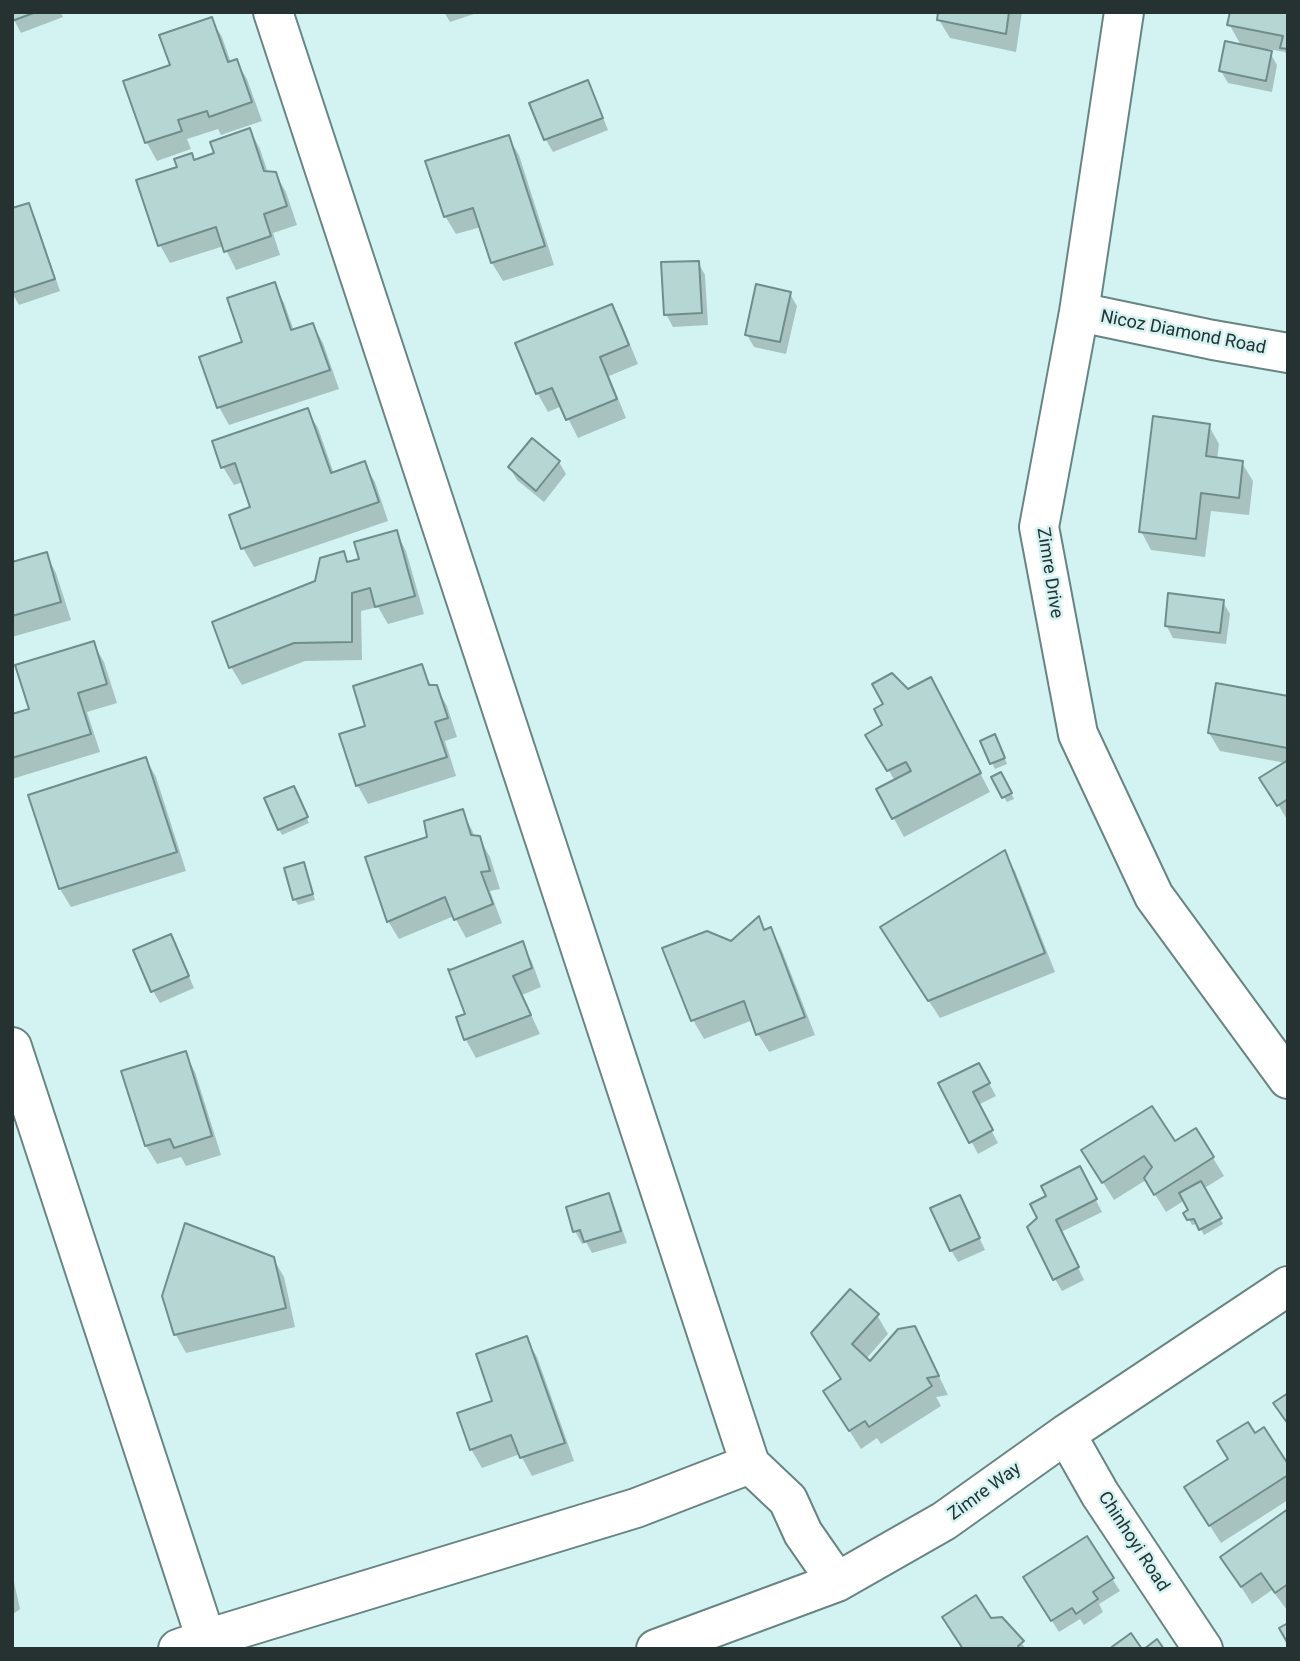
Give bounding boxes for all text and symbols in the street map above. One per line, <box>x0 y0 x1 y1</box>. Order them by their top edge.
street label: Nicoz Diamond Road <box>1098 306 1268 360</box>
street label: Zimre Drive <box>1031 526 1067 620</box>
street label: Zimre Way <box>944 1458 1026 1526</box>
street label: Chinhoyi Road <box>1093 1488 1173 1596</box>

